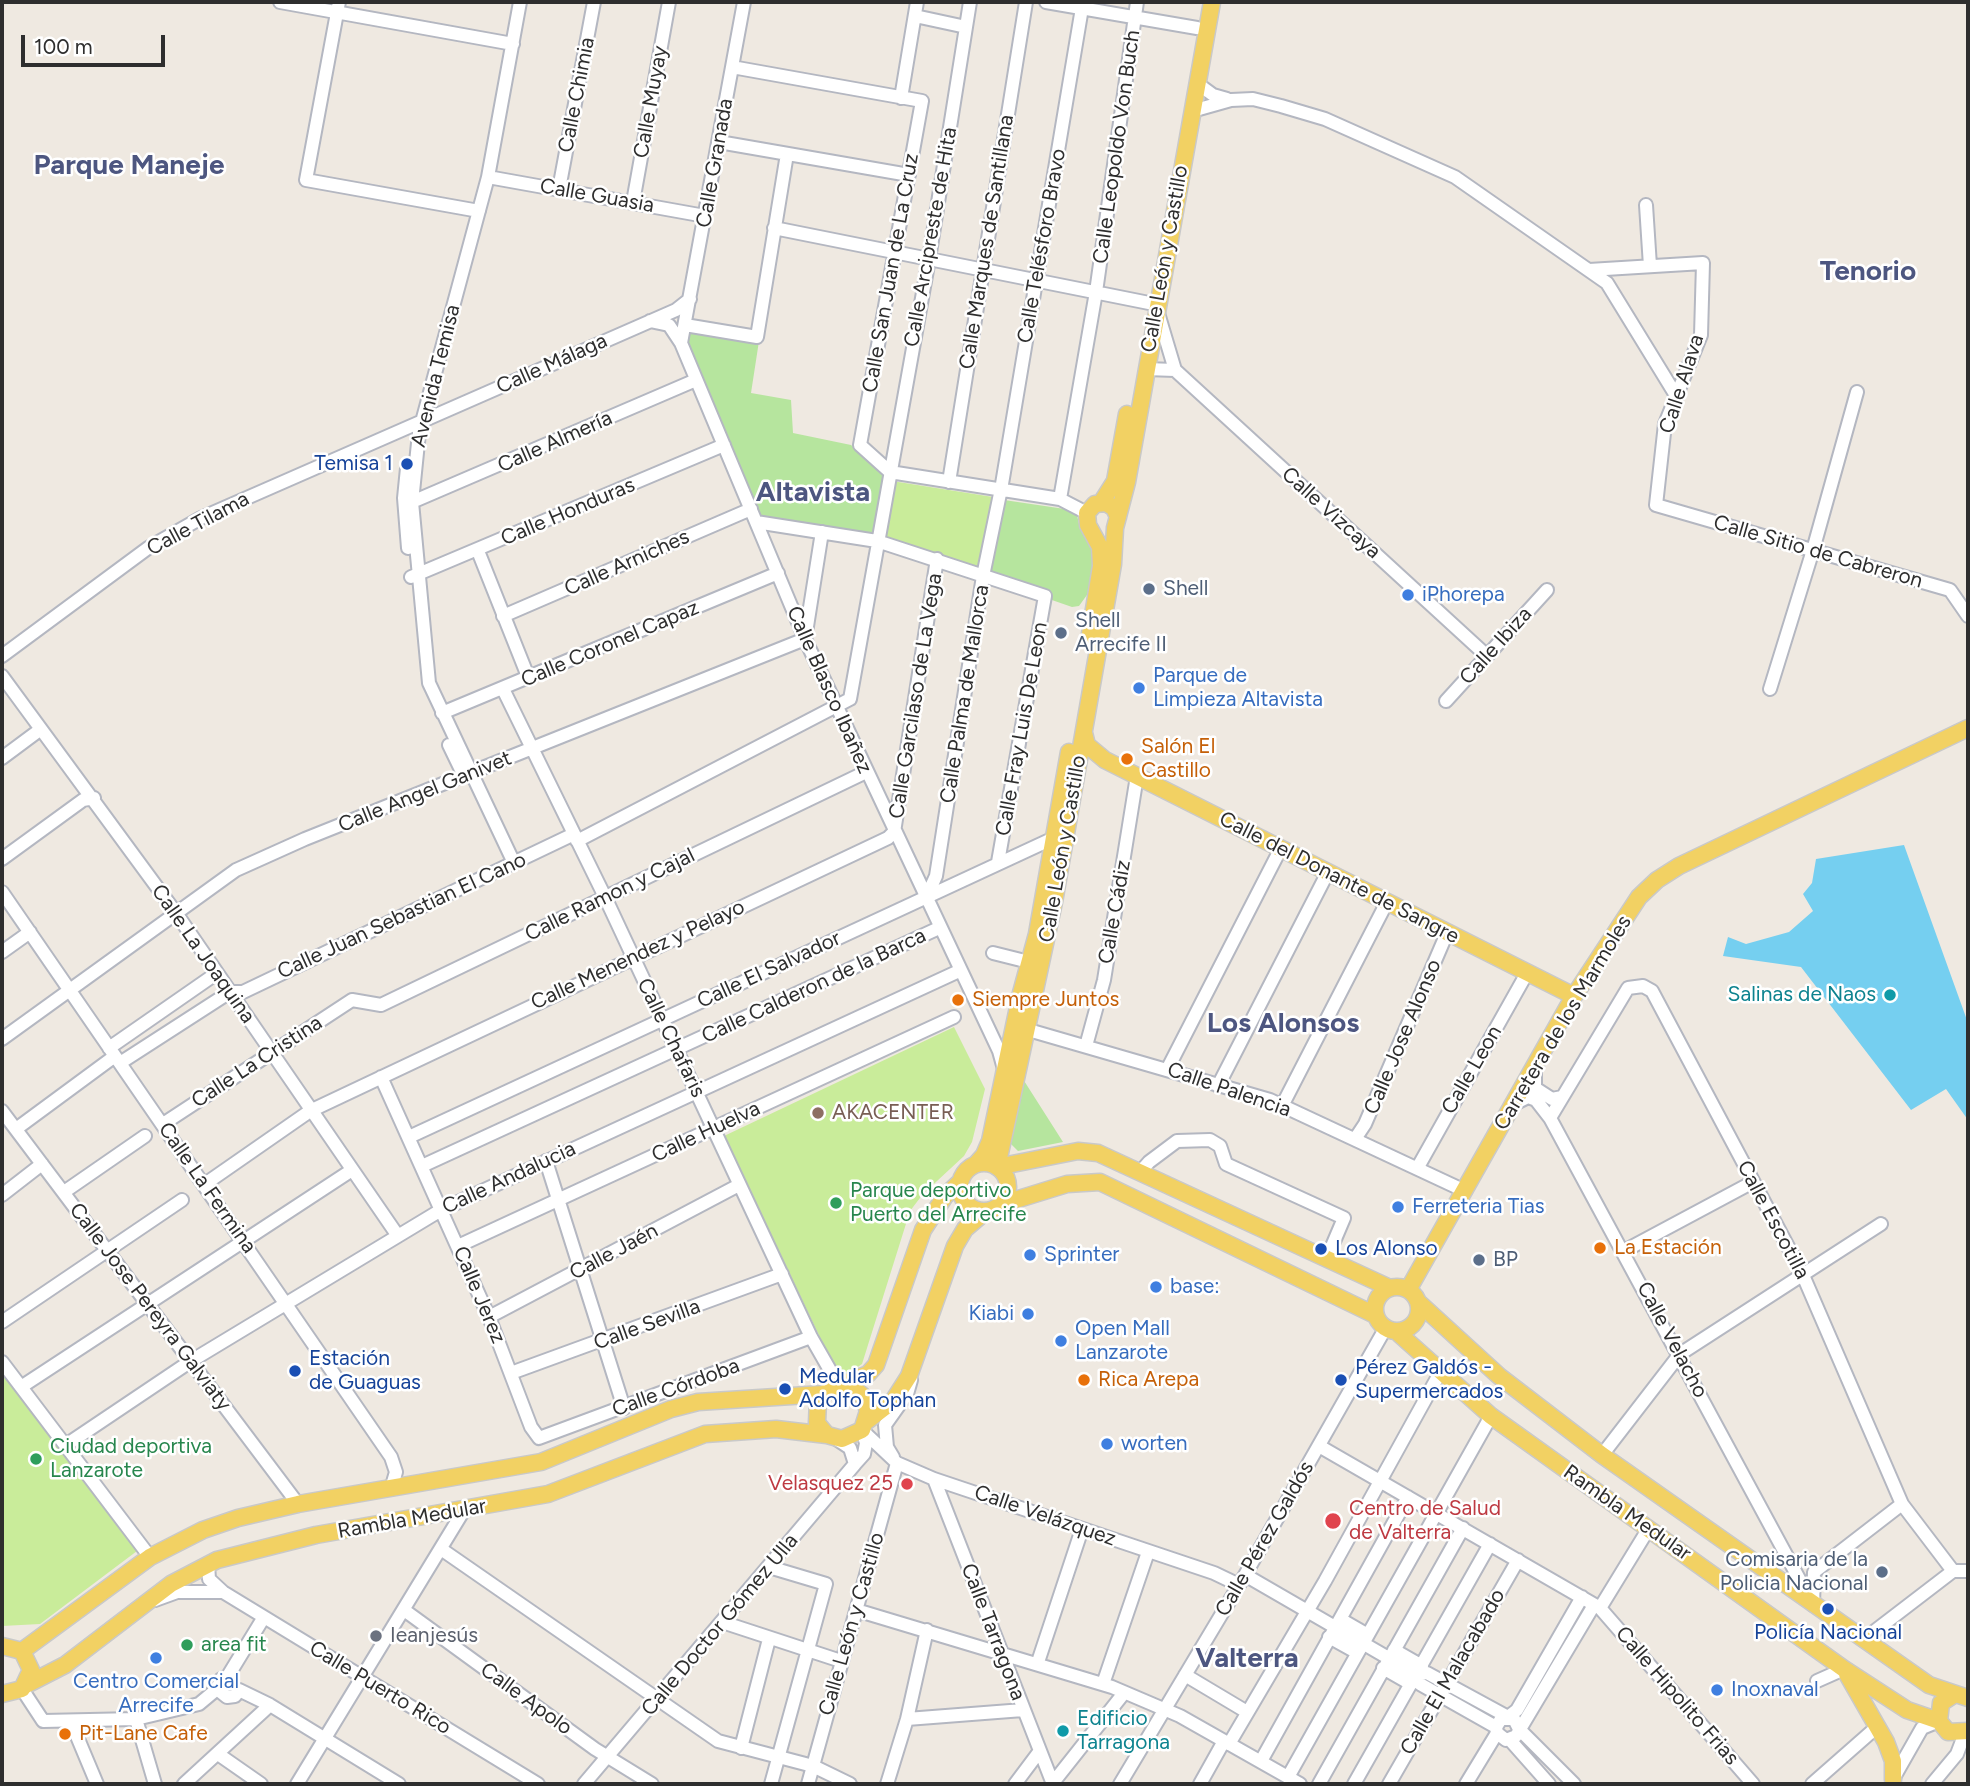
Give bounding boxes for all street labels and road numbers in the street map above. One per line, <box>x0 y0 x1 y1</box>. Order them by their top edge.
street label: Calle Leopoldo Von Buch <box>1088 29 1146 265</box>
street label: Calle Chimia <box>553 35 601 155</box>
street label: Calle Muyay <box>629 44 673 160</box>
street label: Calle Granada <box>691 96 739 230</box>
street label: Calle Marques de Santillana <box>954 113 1020 371</box>
street label: Calle Arcipreste de Hita <box>899 125 963 349</box>
street label: Calle Telésforo Bravo <box>1012 147 1072 345</box>
street label: Calle San Juan de La Cruz <box>858 151 924 395</box>
street label: Calle León y Castillo <box>1136 164 1194 354</box>
street label: Calle Guasia <box>538 174 656 218</box>
street label: Avenida Temisa <box>406 302 466 450</box>
street label: Calle Málaga <box>493 328 611 400</box>
street label: Calle Alava <box>1654 331 1710 437</box>
street label: Calle Almería <box>494 406 616 478</box>
street label: Calle Vizcaya <box>1276 462 1386 564</box>
street label: Calle Honduras <box>497 472 639 552</box>
street label: Calle Tilama <box>143 487 253 561</box>
street label: Calle Sitio de Cabreron <box>1711 510 1925 594</box>
street label: Calle Arniches <box>561 524 693 602</box>
street label: Calle Garcilaso de La Vega <box>884 571 948 821</box>
street label: Calle Palma de Mallorca <box>935 583 995 805</box>
street label: Calle Coronel Capaz <box>517 595 703 693</box>
street label: Calle Blasco Ibañez <box>781 602 877 778</box>
street label: Calle Ibiza <box>1455 602 1537 690</box>
street label: Calle Fray Luis De Leon <box>991 620 1053 838</box>
street label: Calle Angel Ganivet <box>335 746 515 838</box>
street label: Calle León y Castillo <box>1034 754 1092 944</box>
street label: Calle del Donante de Sangre <box>1215 806 1463 950</box>
street label: Calle Ramon y Cajal <box>521 843 699 947</box>
street label: Calle Juan Sebastian El Cano <box>274 847 530 985</box>
street label: Calle Cádiz <box>1093 858 1137 966</box>
street label: Calle La Joaquina <box>146 880 260 1028</box>
street label: Calle Menendez y Pelayo <box>527 894 749 1016</box>
street label: Carretera de los Marmoles <box>1489 911 1637 1135</box>
street label: Calle Calderon de la Barca <box>698 923 930 1049</box>
street label: Calle El Salvador <box>693 926 845 1014</box>
street label: Calle Jose Alonso <box>1359 956 1447 1118</box>
street label: Calle Chafaris <box>631 974 711 1102</box>
street label: Calle La Cristina <box>187 1010 327 1114</box>
street label: Calle Leon <box>1437 1021 1507 1119</box>
street label: Calle Palencia <box>1164 1057 1294 1123</box>
street label: Calle Huelva <box>648 1096 764 1168</box>
street label: Calle La Fermina <box>153 1118 261 1258</box>
street label: Calle Andalucia <box>438 1136 580 1220</box>
street label: Calle Escotilla <box>1731 1157 1815 1283</box>
street label: Calle Jose Pereyra Galviaty <box>64 1198 236 1416</box>
street label: Calle Jaén <box>565 1218 663 1286</box>
street label: Calle Jerez <box>447 1243 511 1347</box>
street label: Calle Velacho <box>1631 1278 1713 1402</box>
street label: Calle Sevilla <box>590 1294 704 1356</box>
street label: Calle Córdoba <box>609 1353 743 1423</box>
street label: Calle Pérez Galdós <box>1210 1457 1320 1621</box>
street label: Rambla Medular <box>1558 1460 1696 1566</box>
street label: Calle Velázquez <box>971 1480 1119 1552</box>
street label: Rambla Medular <box>336 1494 488 1544</box>
street label: Calle Doctor Gómez Ulla <box>636 1529 804 1721</box>
street label: Calle León y Castillo <box>814 1530 890 1718</box>
street label: Calle Tarragona <box>955 1560 1031 1704</box>
street label: Calle El Malacabado <box>1395 1585 1511 1759</box>
street label: Calle Hipolito Frias <box>1610 1622 1744 1770</box>
street label: Calle Puerto Rico <box>305 1636 455 1740</box>
street label: Calle Apolo <box>475 1657 577 1741</box>

